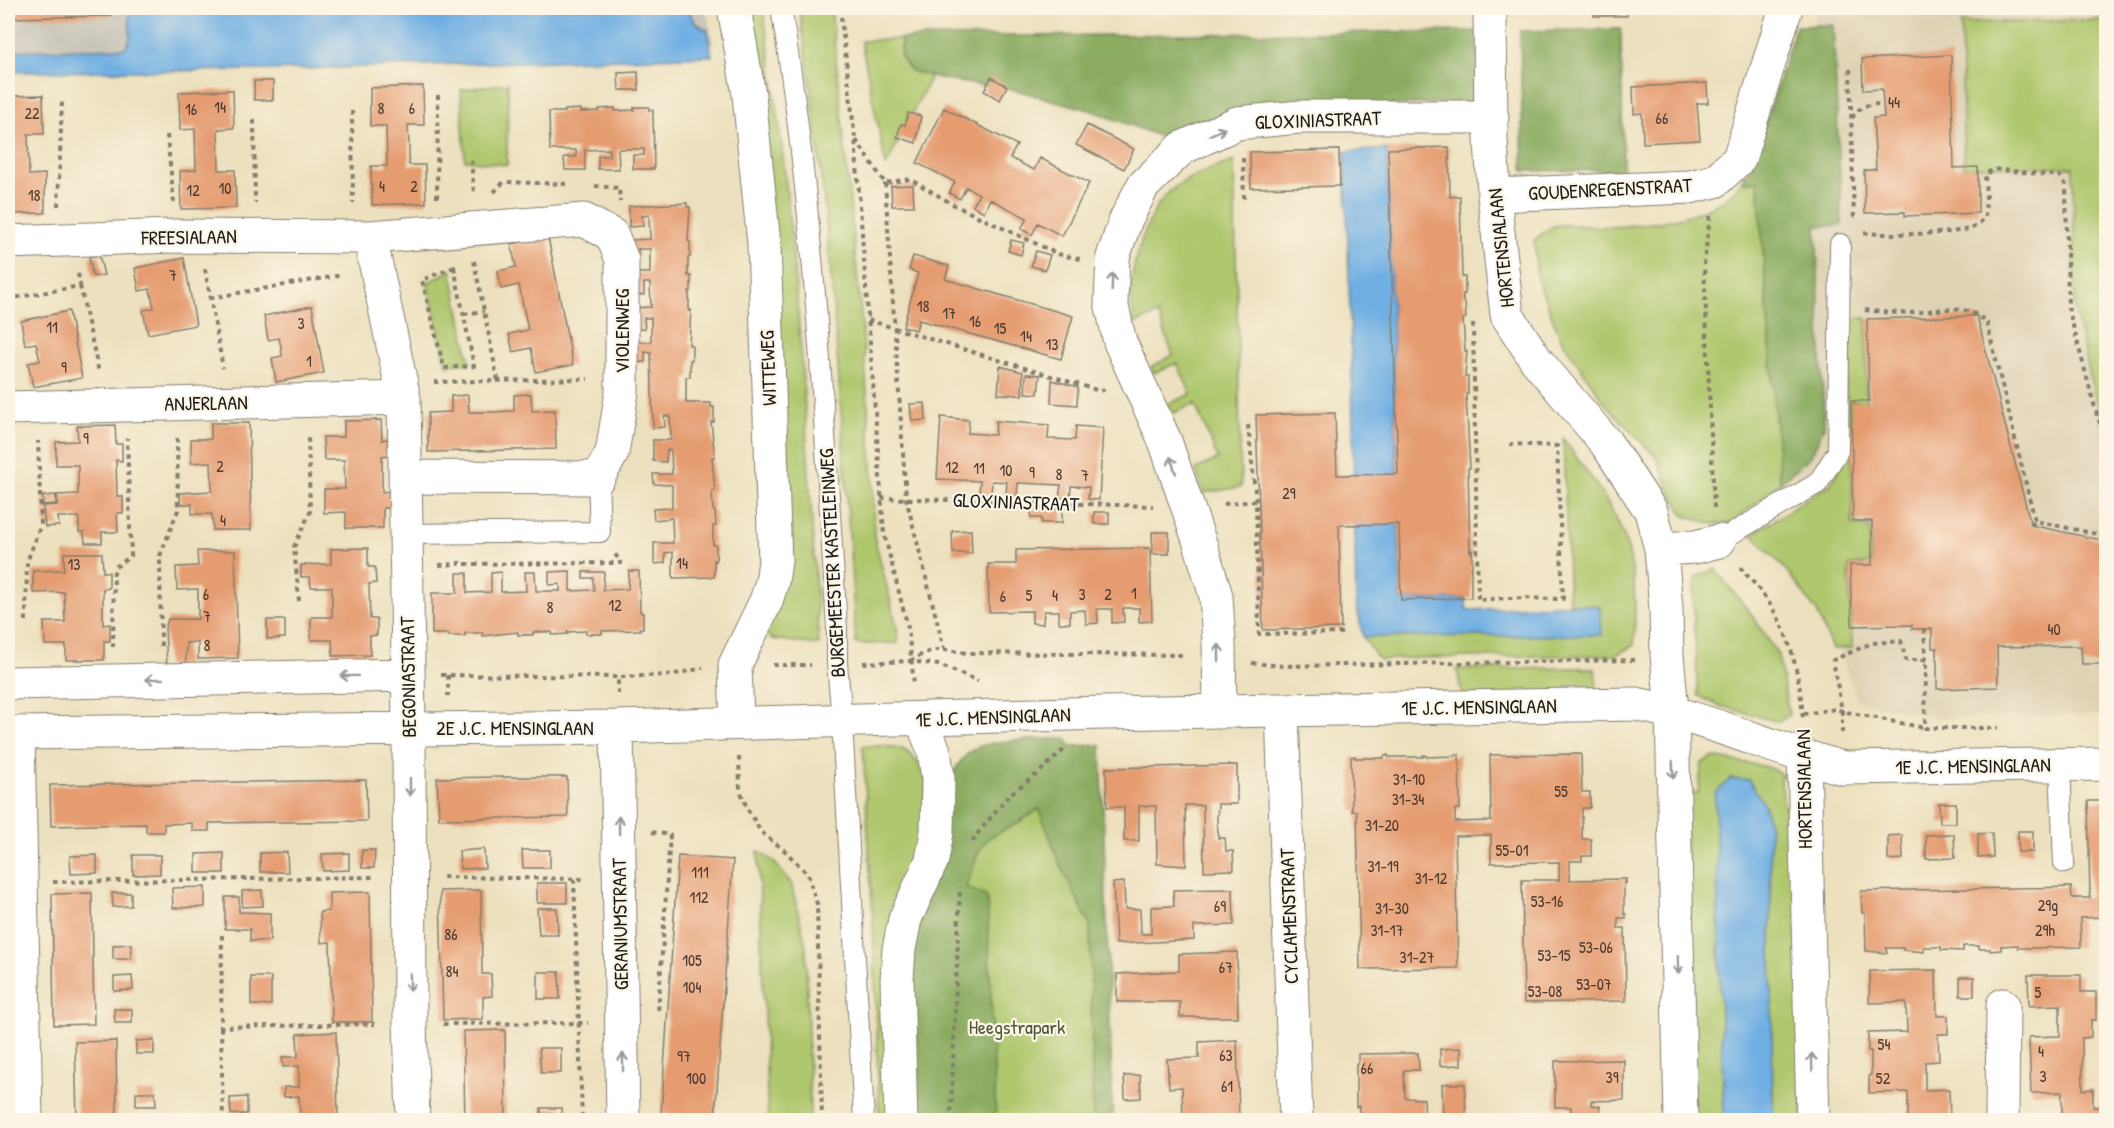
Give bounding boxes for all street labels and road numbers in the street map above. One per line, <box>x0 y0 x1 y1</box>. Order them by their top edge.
street label: GLOXINIASTRAAT <box>1254 104 1382 135</box>
street label: GOUDENREGENSTRAAT <box>1527 171 1693 206</box>
street label: HORTENSIALAAN <box>1481 187 1520 309</box>
street label: FREESIALAAN <box>140 222 237 251</box>
street label: VIOLENWEG <box>608 288 635 373</box>
street label: WITTEWEG <box>753 330 782 406</box>
street label: ANJERLAAN <box>164 388 248 417</box>
street label: BURGEMEESTER KASTELEINWEG <box>812 447 851 678</box>
street label: GLOXINIASTRAAT <box>952 486 1080 517</box>
street label: BEGONIASTRAAT <box>393 615 422 738</box>
street label: 1E J.C. MENSINGLAAN <box>1401 692 1557 721</box>
street label: 1E J.C. MENSINGLAAN <box>915 700 1071 733</box>
street label: 2E J.C. MENSINGLAAN <box>436 714 594 741</box>
street label: HORTENSIALAAN <box>1789 729 1818 849</box>
street label: 1E J.C. MENSINGLAAN <box>1895 751 2051 780</box>
street label: CYCLAMENSTRAAT <box>1273 847 1304 984</box>
street label: GERANIUMSTRAAT <box>605 857 634 990</box>

